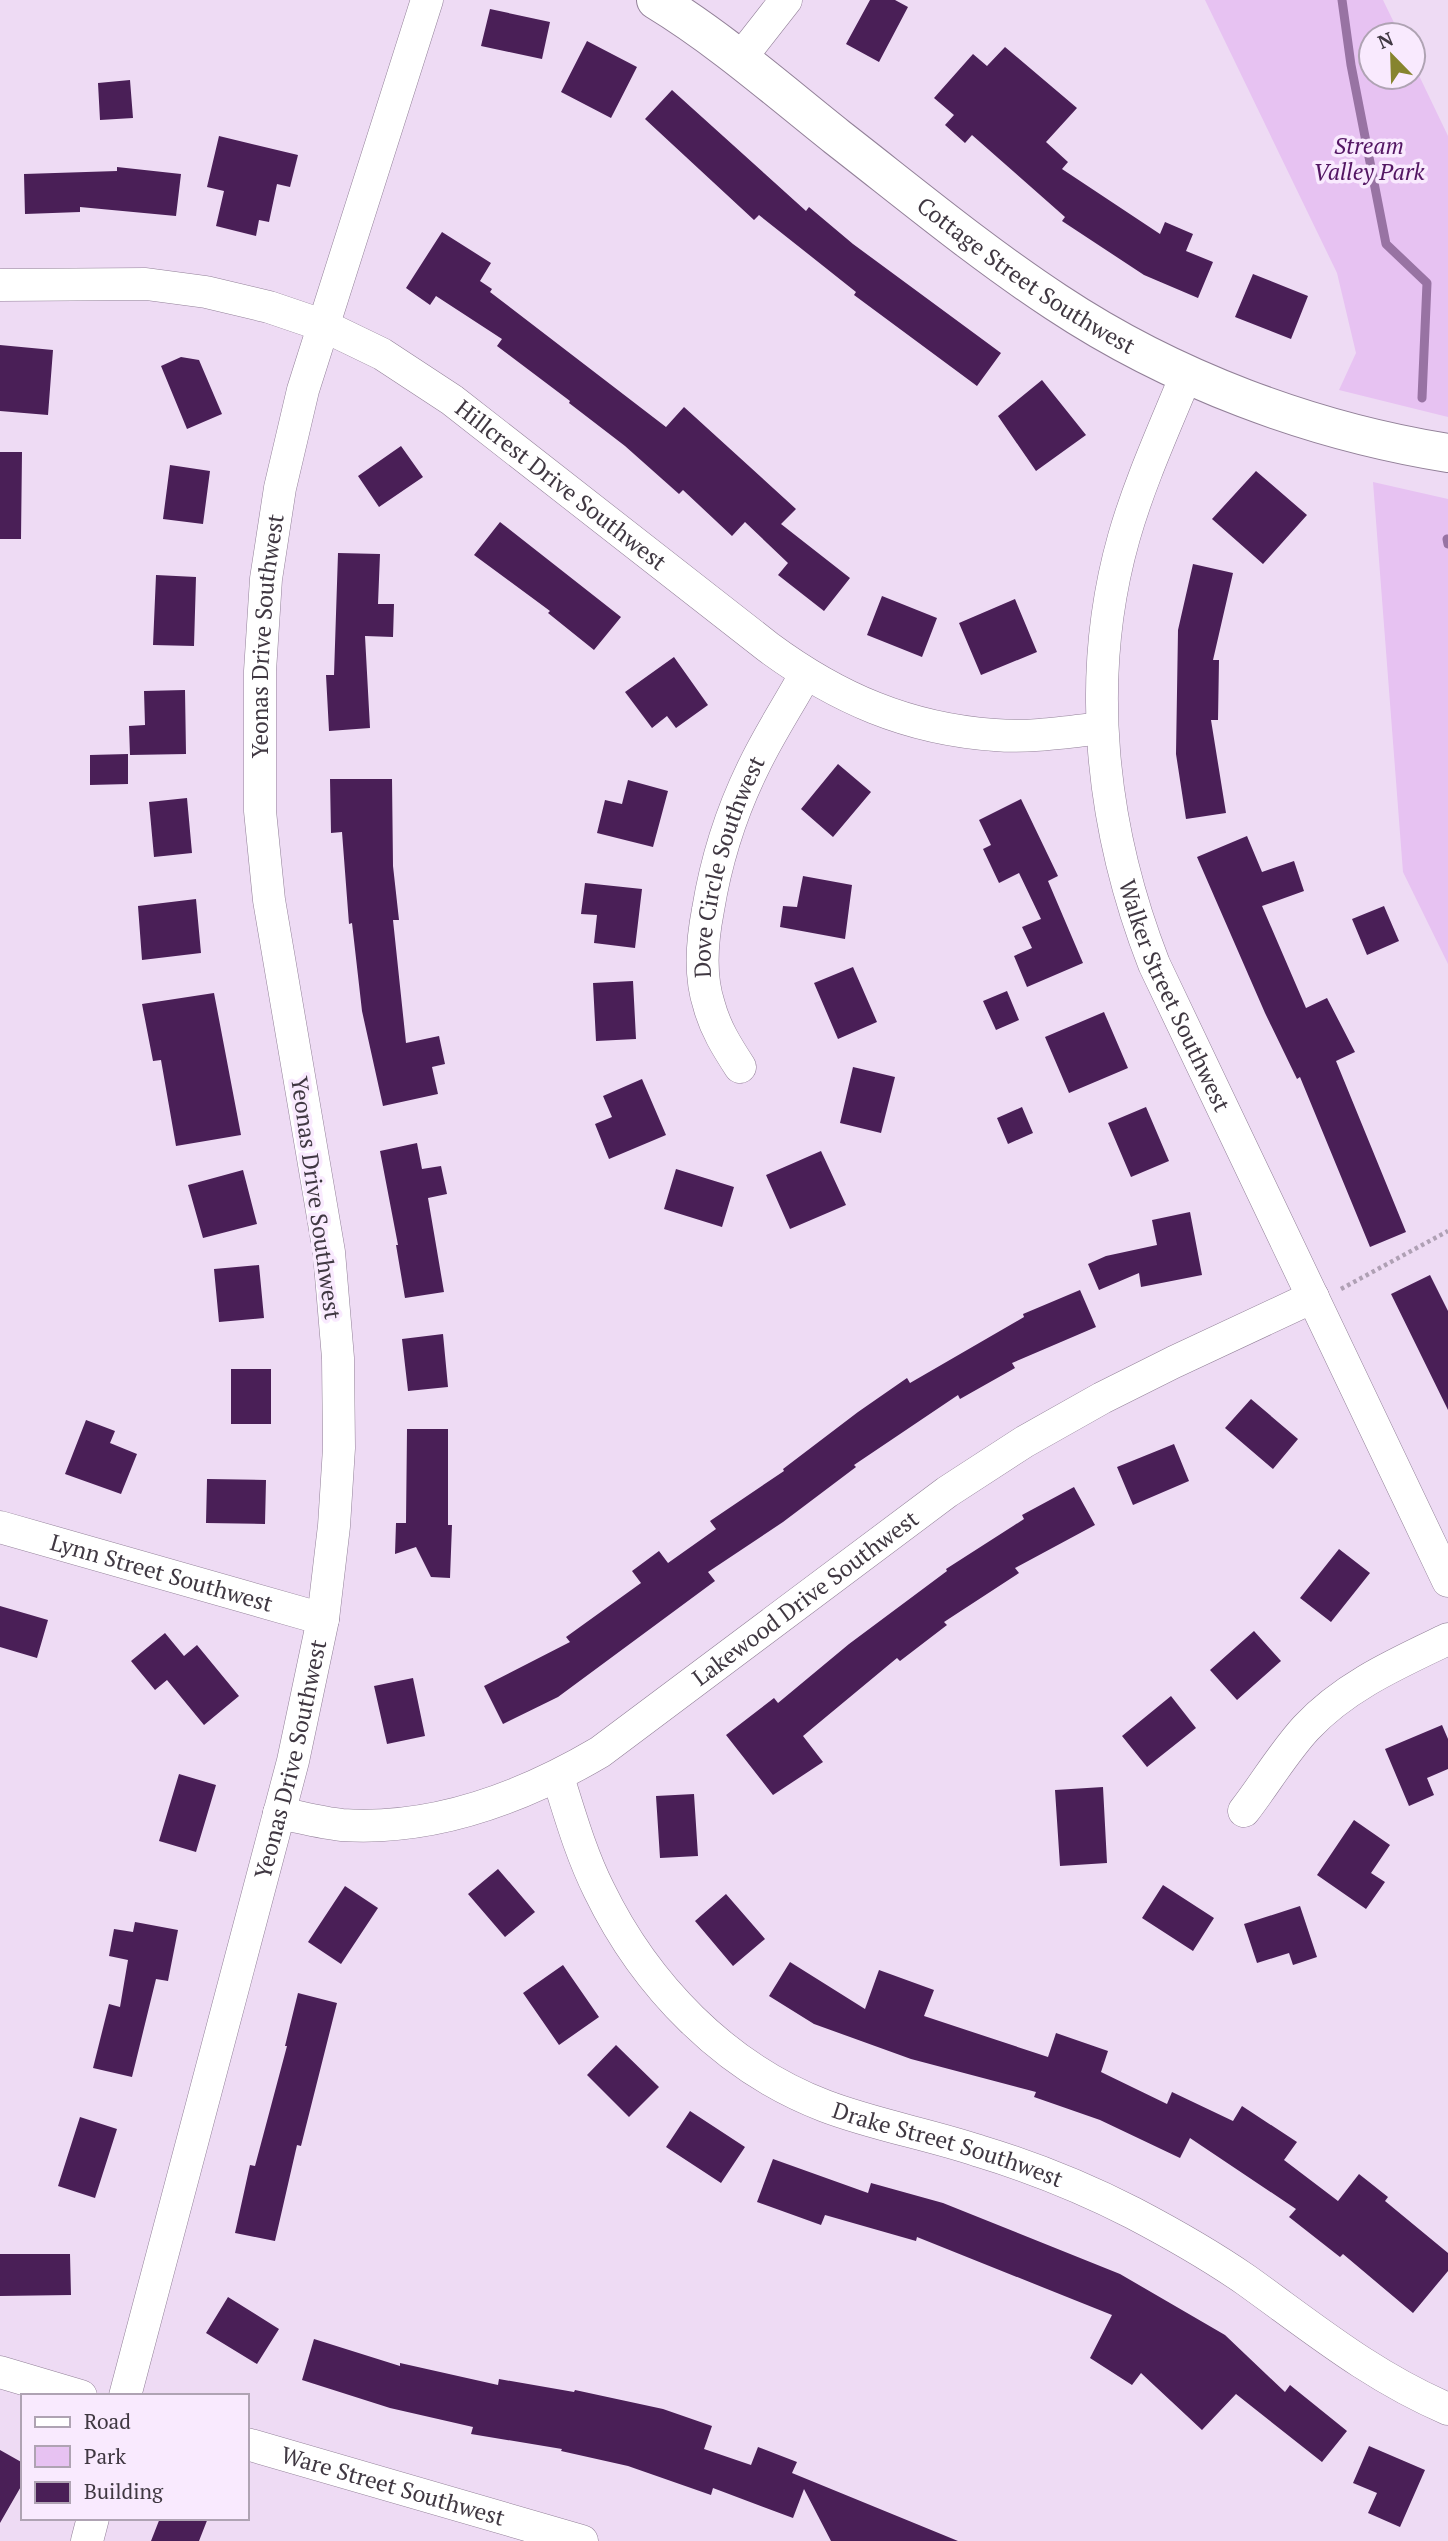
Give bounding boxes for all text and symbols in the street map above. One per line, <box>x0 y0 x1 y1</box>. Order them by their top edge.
north arrow <box>1357 21 1427 91</box>
text: N <box>1374 25 1397 54</box>
park label: Stream Valley Park <box>1313 130 1426 187</box>
street label: Cottage Street Southwest <box>911 190 1141 361</box>
street label: Hillcrest Drive Southwest <box>449 392 674 577</box>
street label: Yeonas Drive Southwest <box>244 511 291 758</box>
street label: Dove Circle Southwest <box>686 750 772 979</box>
street label: Walker Street Southwest <box>1112 876 1238 1117</box>
street label: Yeonas Drive Southwest <box>284 1074 349 1322</box>
street label: Lakewood Drive Southwest <box>686 1503 925 1693</box>
street label: Lynn Street Southwest <box>47 1526 277 1619</box>
street label: Yeonas Drive Southwest <box>246 1636 333 1882</box>
street label: Drake Street Southwest <box>829 2094 1068 2194</box>
legend <box>21 2394 248 2520</box>
text: Road <box>84 2407 131 2435</box>
street label: Ware Street Southwest <box>278 2439 509 2533</box>
text: Park <box>84 2442 126 2470</box>
text: Building <box>84 2477 164 2505</box>

